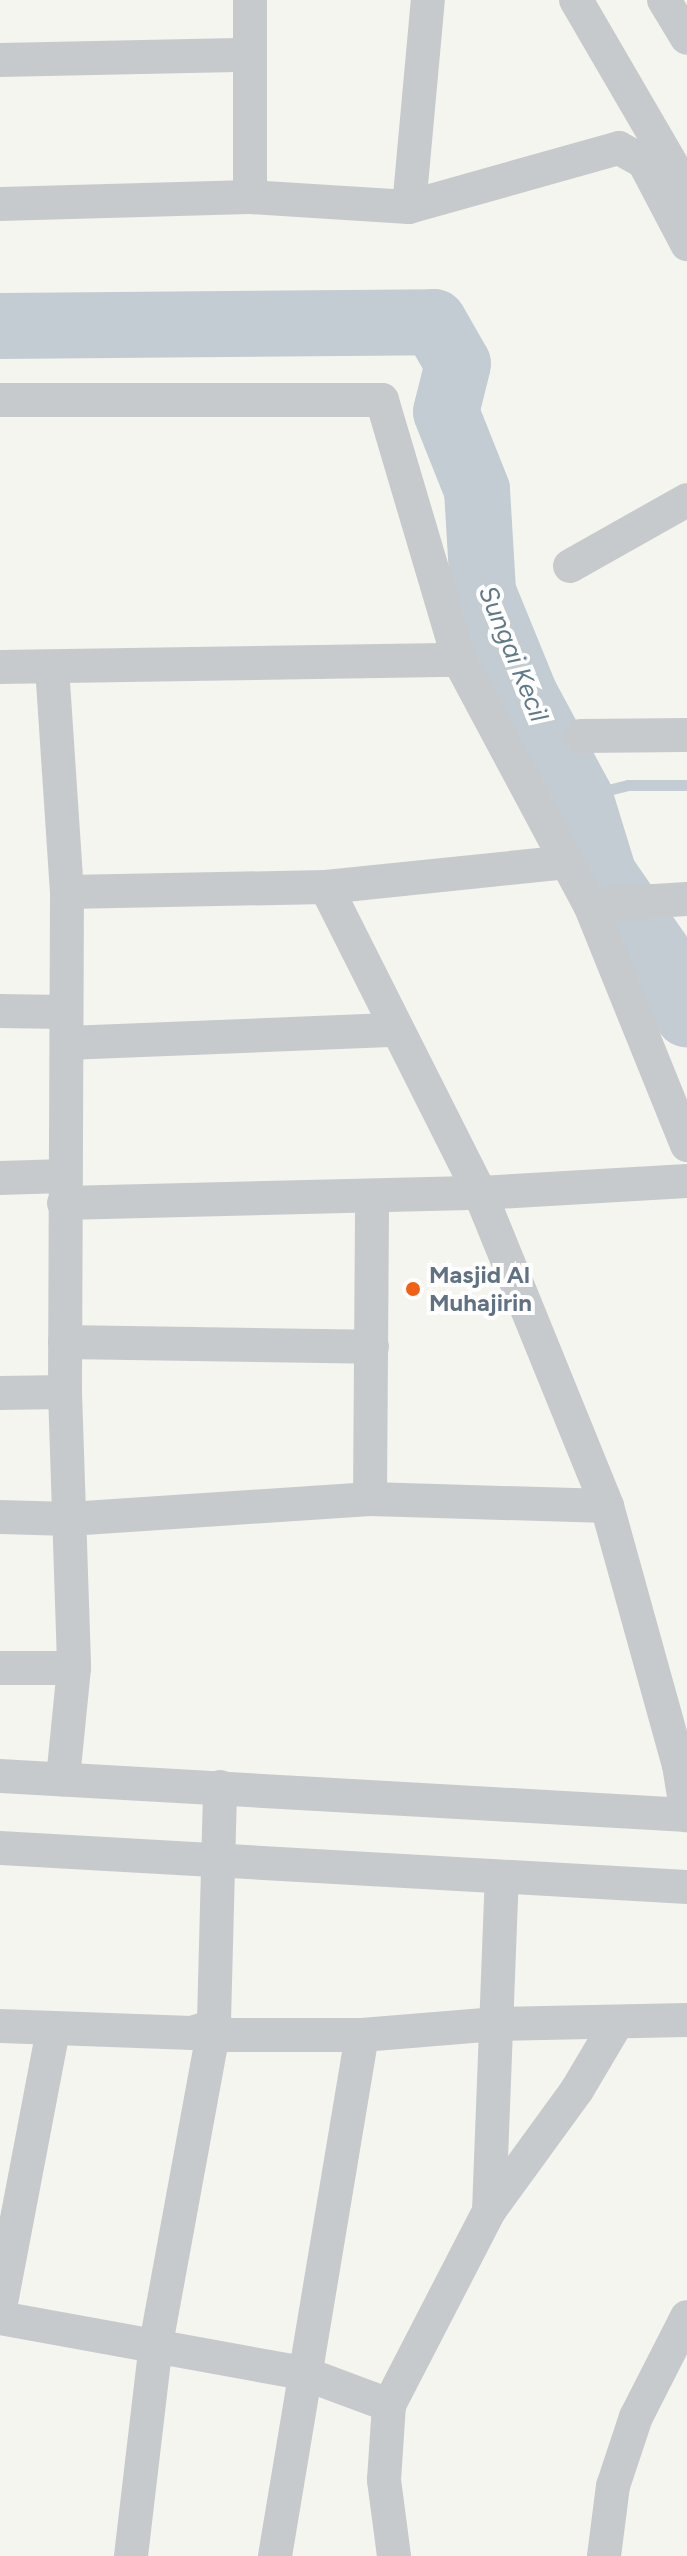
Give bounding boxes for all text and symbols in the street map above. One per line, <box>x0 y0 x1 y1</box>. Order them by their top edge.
water label: Sungai Kecil <box>472 582 554 726</box>
place label: Masjid Al Muhajirin <box>429 1261 532 1317</box>
marker: Masjid Al Muhajirin <box>404 1280 422 1298</box>

